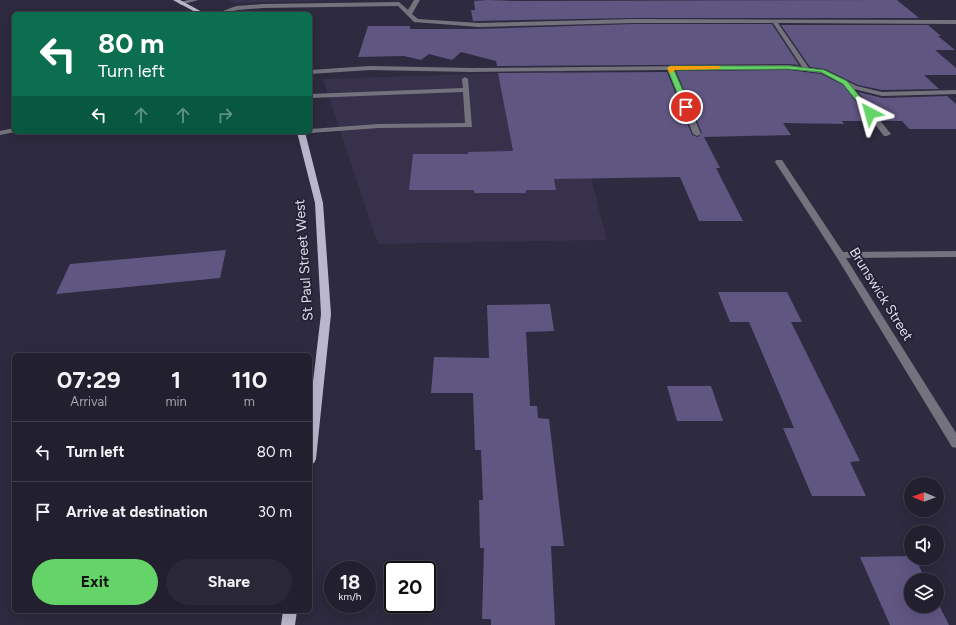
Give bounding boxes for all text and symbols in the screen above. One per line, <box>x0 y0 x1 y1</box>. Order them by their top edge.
text: 80 m <box>98 26 164 60</box>
icon: left <box>32 28 84 80</box>
text: Turn left <box>98 60 165 82</box>
pin <box>669 90 703 124</box>
position arrow <box>849 92 891 134</box>
icon: arrive <box>675 96 697 118</box>
icon: left <box>88 104 110 126</box>
icon: ahead <box>130 104 152 126</box>
icon: ahead <box>172 104 194 126</box>
icon: right <box>214 104 236 126</box>
street label: St Paul Street West <box>291 199 317 321</box>
street label: Brunswick Street <box>846 244 916 344</box>
text: 07:29 <box>57 365 121 394</box>
text: 1 <box>171 365 181 394</box>
text: 110 <box>231 365 267 394</box>
text: Arrival <box>70 394 107 409</box>
text: min <box>165 394 187 409</box>
text: m <box>244 394 255 409</box>
icon: left <box>32 441 54 463</box>
text: Turn left <box>66 443 124 461</box>
text: 80 m <box>257 443 292 461</box>
north arrow <box>904 477 944 517</box>
map controls <box>904 477 944 613</box>
icon: arrive <box>32 501 54 523</box>
text: Arrive at destination <box>66 503 207 521</box>
text: 30 m <box>258 503 292 521</box>
button: sound <box>904 525 944 565</box>
button: Exit <box>32 559 158 605</box>
button: Share <box>166 559 292 605</box>
speed limit sign: 20 <box>384 561 436 613</box>
text: 18 <box>340 570 360 594</box>
button: layers <box>904 573 944 613</box>
text: km/h <box>339 590 361 603</box>

